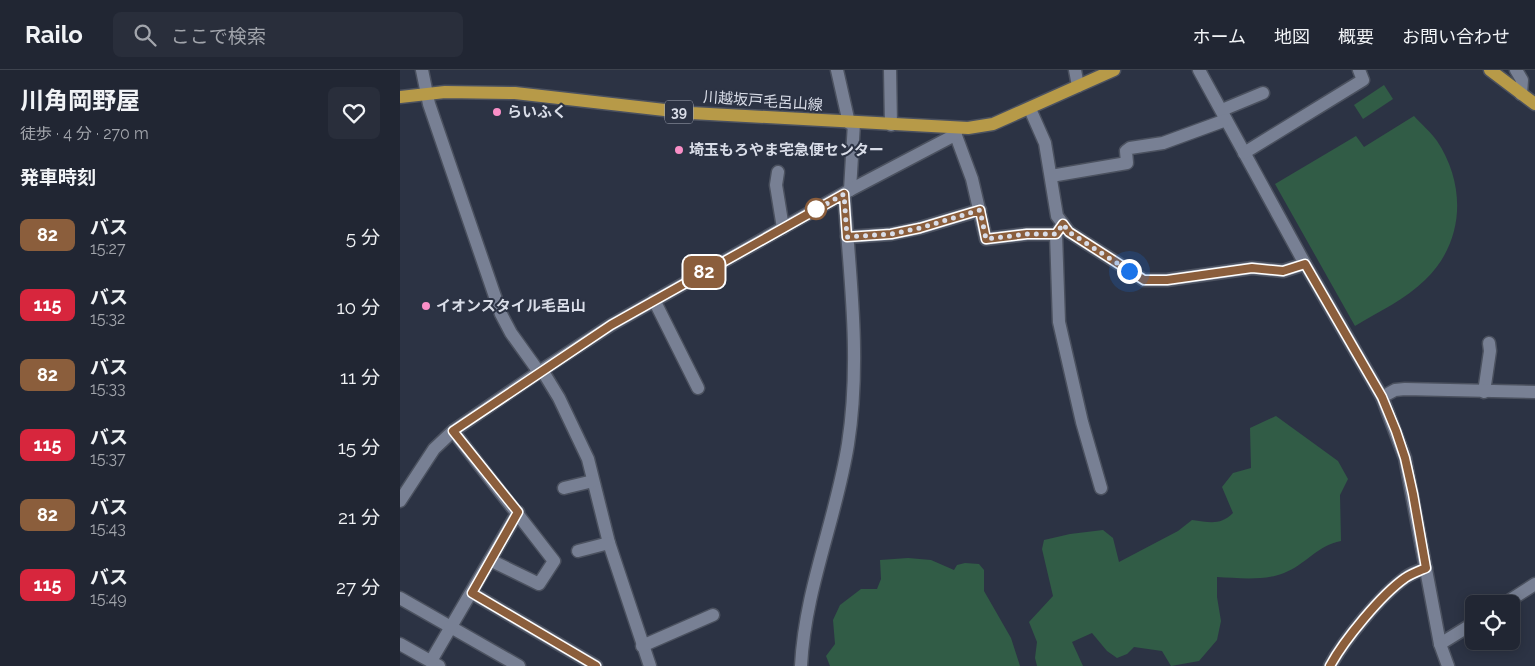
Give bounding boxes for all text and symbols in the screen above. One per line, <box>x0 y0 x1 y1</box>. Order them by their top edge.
search box <box>113 12 463 57</box>
text: Railo <box>25 20 83 49</box>
icon: search <box>131 21 159 49</box>
text: ここで検索 <box>171 25 266 47</box>
text: ホーム <box>1193 26 1246 47</box>
text: 地図 <box>1274 26 1310 47</box>
text: 概要 <box>1338 26 1374 47</box>
text: お問い合わせ <box>1402 26 1510 47</box>
text: 川角岡野屋 <box>20 86 140 115</box>
button: heart <box>328 87 380 139</box>
street label: 川越坂戸毛呂山線 <box>703 88 823 114</box>
road number: 39 <box>665 101 693 124</box>
place label: らいふく <box>507 103 567 121</box>
marker: らいふく <box>491 106 503 118</box>
text: 徒歩 · 4 分 · 270 m <box>20 124 149 143</box>
place label: 埼玉もろやま宅急便センター <box>689 141 884 159</box>
marker: 埼玉もろやま宅急便センター <box>673 144 685 156</box>
text: 発車時刻 <box>20 166 96 188</box>
unlabelled marker <box>805 198 827 220</box>
text: バス <box>90 216 128 238</box>
text: 82 <box>37 224 58 245</box>
text: 5 分 <box>346 226 380 248</box>
text: 15:27 <box>90 239 125 258</box>
line badge: 82 <box>682 256 726 288</box>
your location <box>1117 259 1142 284</box>
text: 82 <box>693 261 715 282</box>
text: バス <box>90 286 128 308</box>
text: 115 <box>34 294 61 315</box>
text: 10 分 <box>336 296 380 318</box>
place label: イオンスタイル毛呂山 <box>436 297 586 315</box>
marker: イオンスタイル毛呂山 <box>420 300 432 312</box>
text: 15:32 <box>90 309 125 328</box>
text: バス <box>90 356 128 378</box>
text: 82 <box>37 364 58 385</box>
text: 11 分 <box>340 366 380 388</box>
text: 15:33 <box>90 379 126 398</box>
text: バス <box>90 426 128 448</box>
text: 115 <box>34 434 61 455</box>
text: 15 分 <box>338 436 380 458</box>
text: 15:37 <box>90 449 126 468</box>
text: バス <box>90 496 128 518</box>
text: 82 <box>37 504 58 525</box>
text: 21 分 <box>338 506 380 528</box>
text: 15:43 <box>90 519 126 538</box>
text: バス <box>90 566 128 588</box>
text: 115 <box>34 574 61 595</box>
text: 27 分 <box>336 576 380 598</box>
text: 15:49 <box>90 589 127 608</box>
map controls <box>1465 595 1520 650</box>
button: locate <box>1465 595 1520 650</box>

